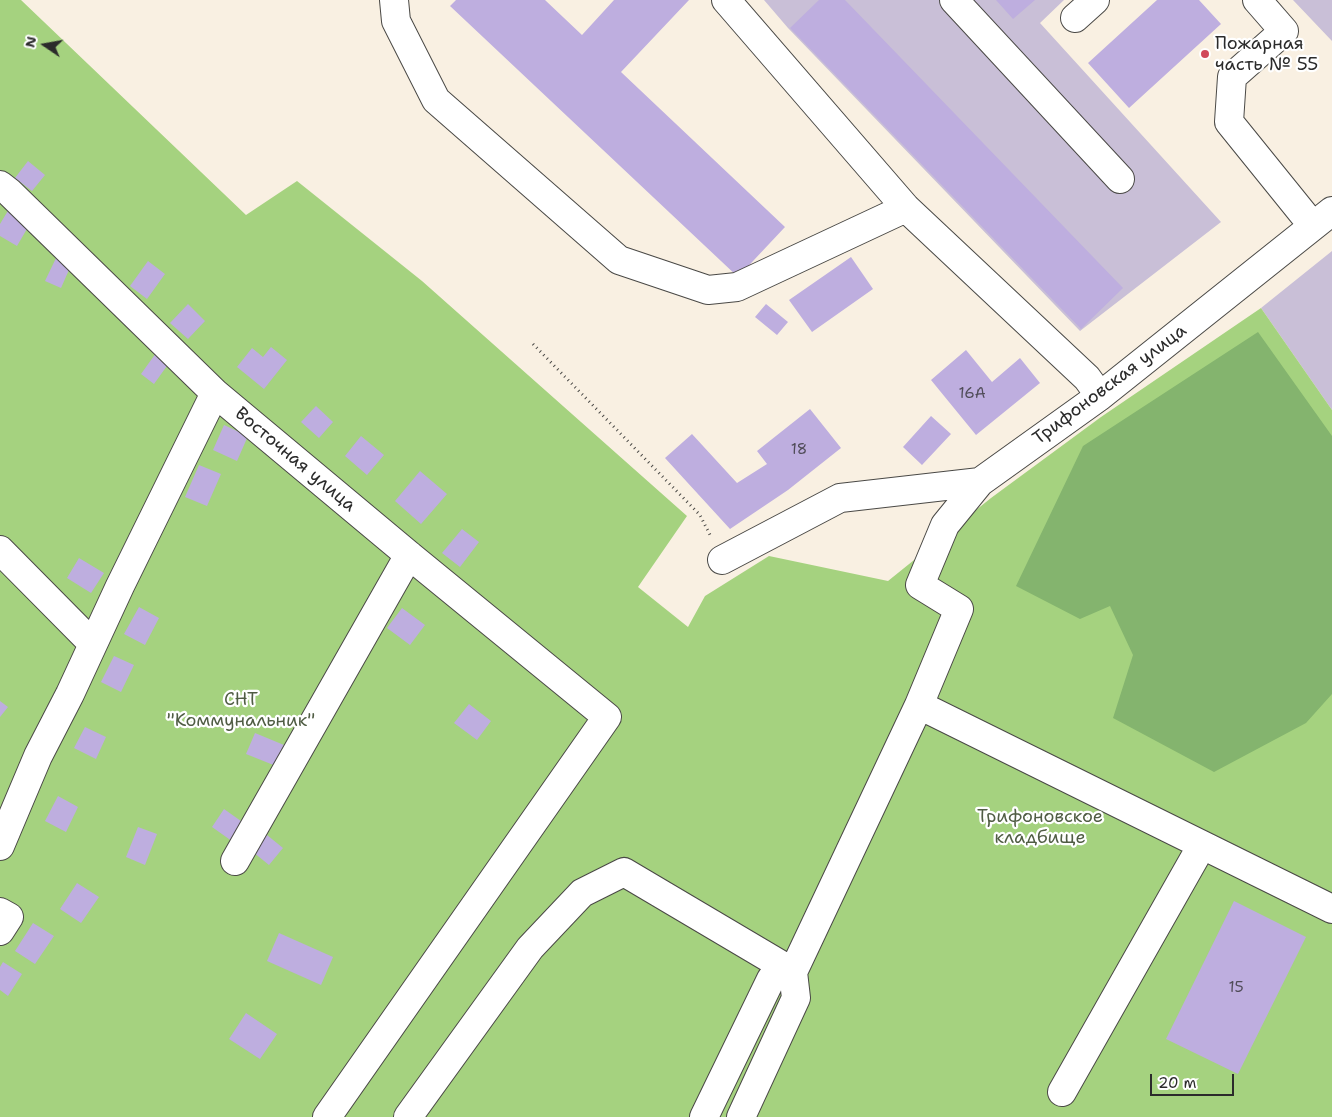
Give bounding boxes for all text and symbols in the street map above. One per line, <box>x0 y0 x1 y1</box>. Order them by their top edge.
north arrow <box>20 20 70 70</box>
place label: Пожарная часть № 55 <box>1215 33 1318 76</box>
text: N <box>20 35 40 49</box>
marker: Пожарная часть № 55 <box>1199 48 1211 60</box>
street label: Трифоновская улица <box>1029 320 1191 450</box>
house number: 16А <box>958 385 986 403</box>
street label: Восточная улица <box>230 403 360 517</box>
house number: 18 <box>791 441 807 459</box>
park label: СНТ "Коммунальник" <box>167 689 315 732</box>
park label: Трифоновское кладбище <box>977 806 1103 849</box>
house number: 15 <box>1228 979 1244 997</box>
scale bar <box>1152 1064 1236 1096</box>
text: 20 m <box>1158 1073 1197 1093</box>

